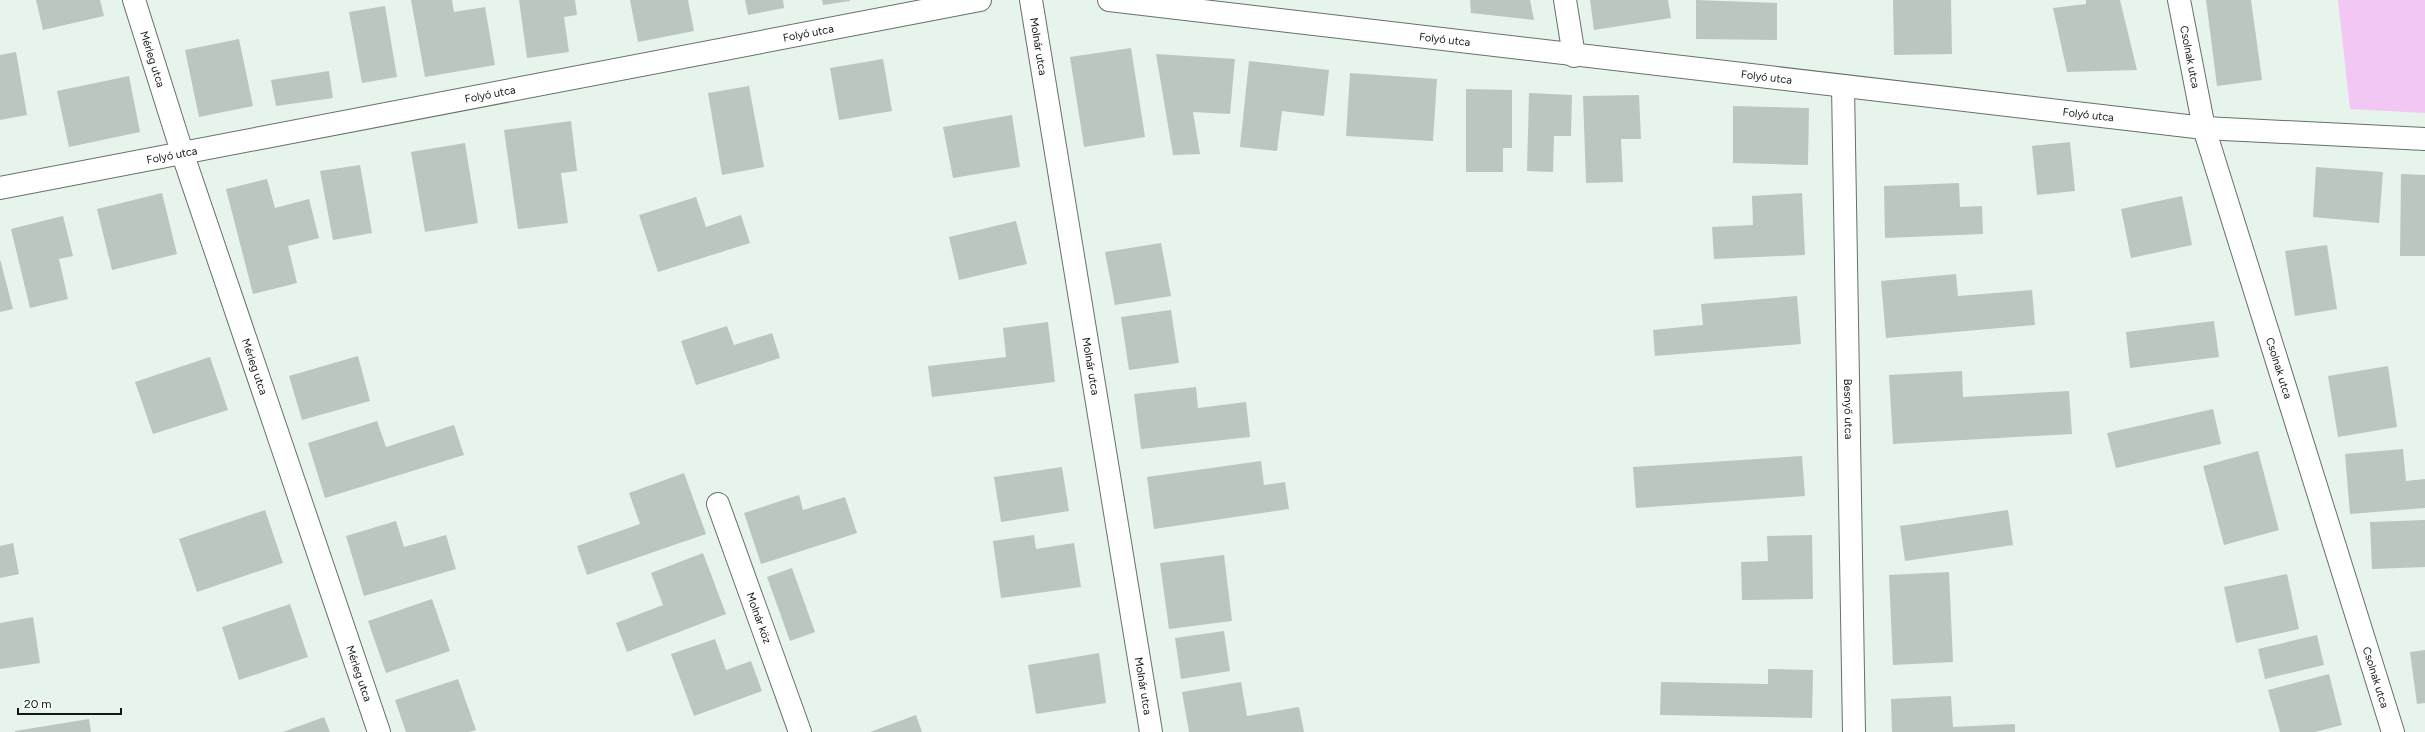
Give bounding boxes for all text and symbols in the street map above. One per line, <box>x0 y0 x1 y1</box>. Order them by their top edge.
street label: Molnár utca <box>1027 17 1049 76</box>
street label: Folyó utca <box>782 22 835 45</box>
street label: Csolnak utca <box>2177 25 2202 89</box>
street label: Mérleg utca <box>137 29 167 89</box>
street label: Folyó utca <box>1418 30 1471 49</box>
street label: Folyó utca <box>1740 68 1793 87</box>
street label: Folyó utca <box>464 83 517 106</box>
street label: Folyó utca <box>2062 106 2115 124</box>
street label: Folyó utca <box>146 144 198 167</box>
street label: Molnár utca <box>1079 336 1102 396</box>
street label: Csolnak utca <box>2263 336 2294 401</box>
street label: Mérleg utca <box>239 337 270 397</box>
street label: Besnyő utca <box>1841 379 1855 439</box>
street label: Molnár köz <box>743 591 774 645</box>
street label: Mérleg utca <box>343 644 374 703</box>
street label: Csolnak utca <box>2360 645 2391 710</box>
street label: Molnár utca <box>1132 656 1154 716</box>
scale bar <box>18 690 121 716</box>
text: 20 m <box>24 697 52 711</box>

